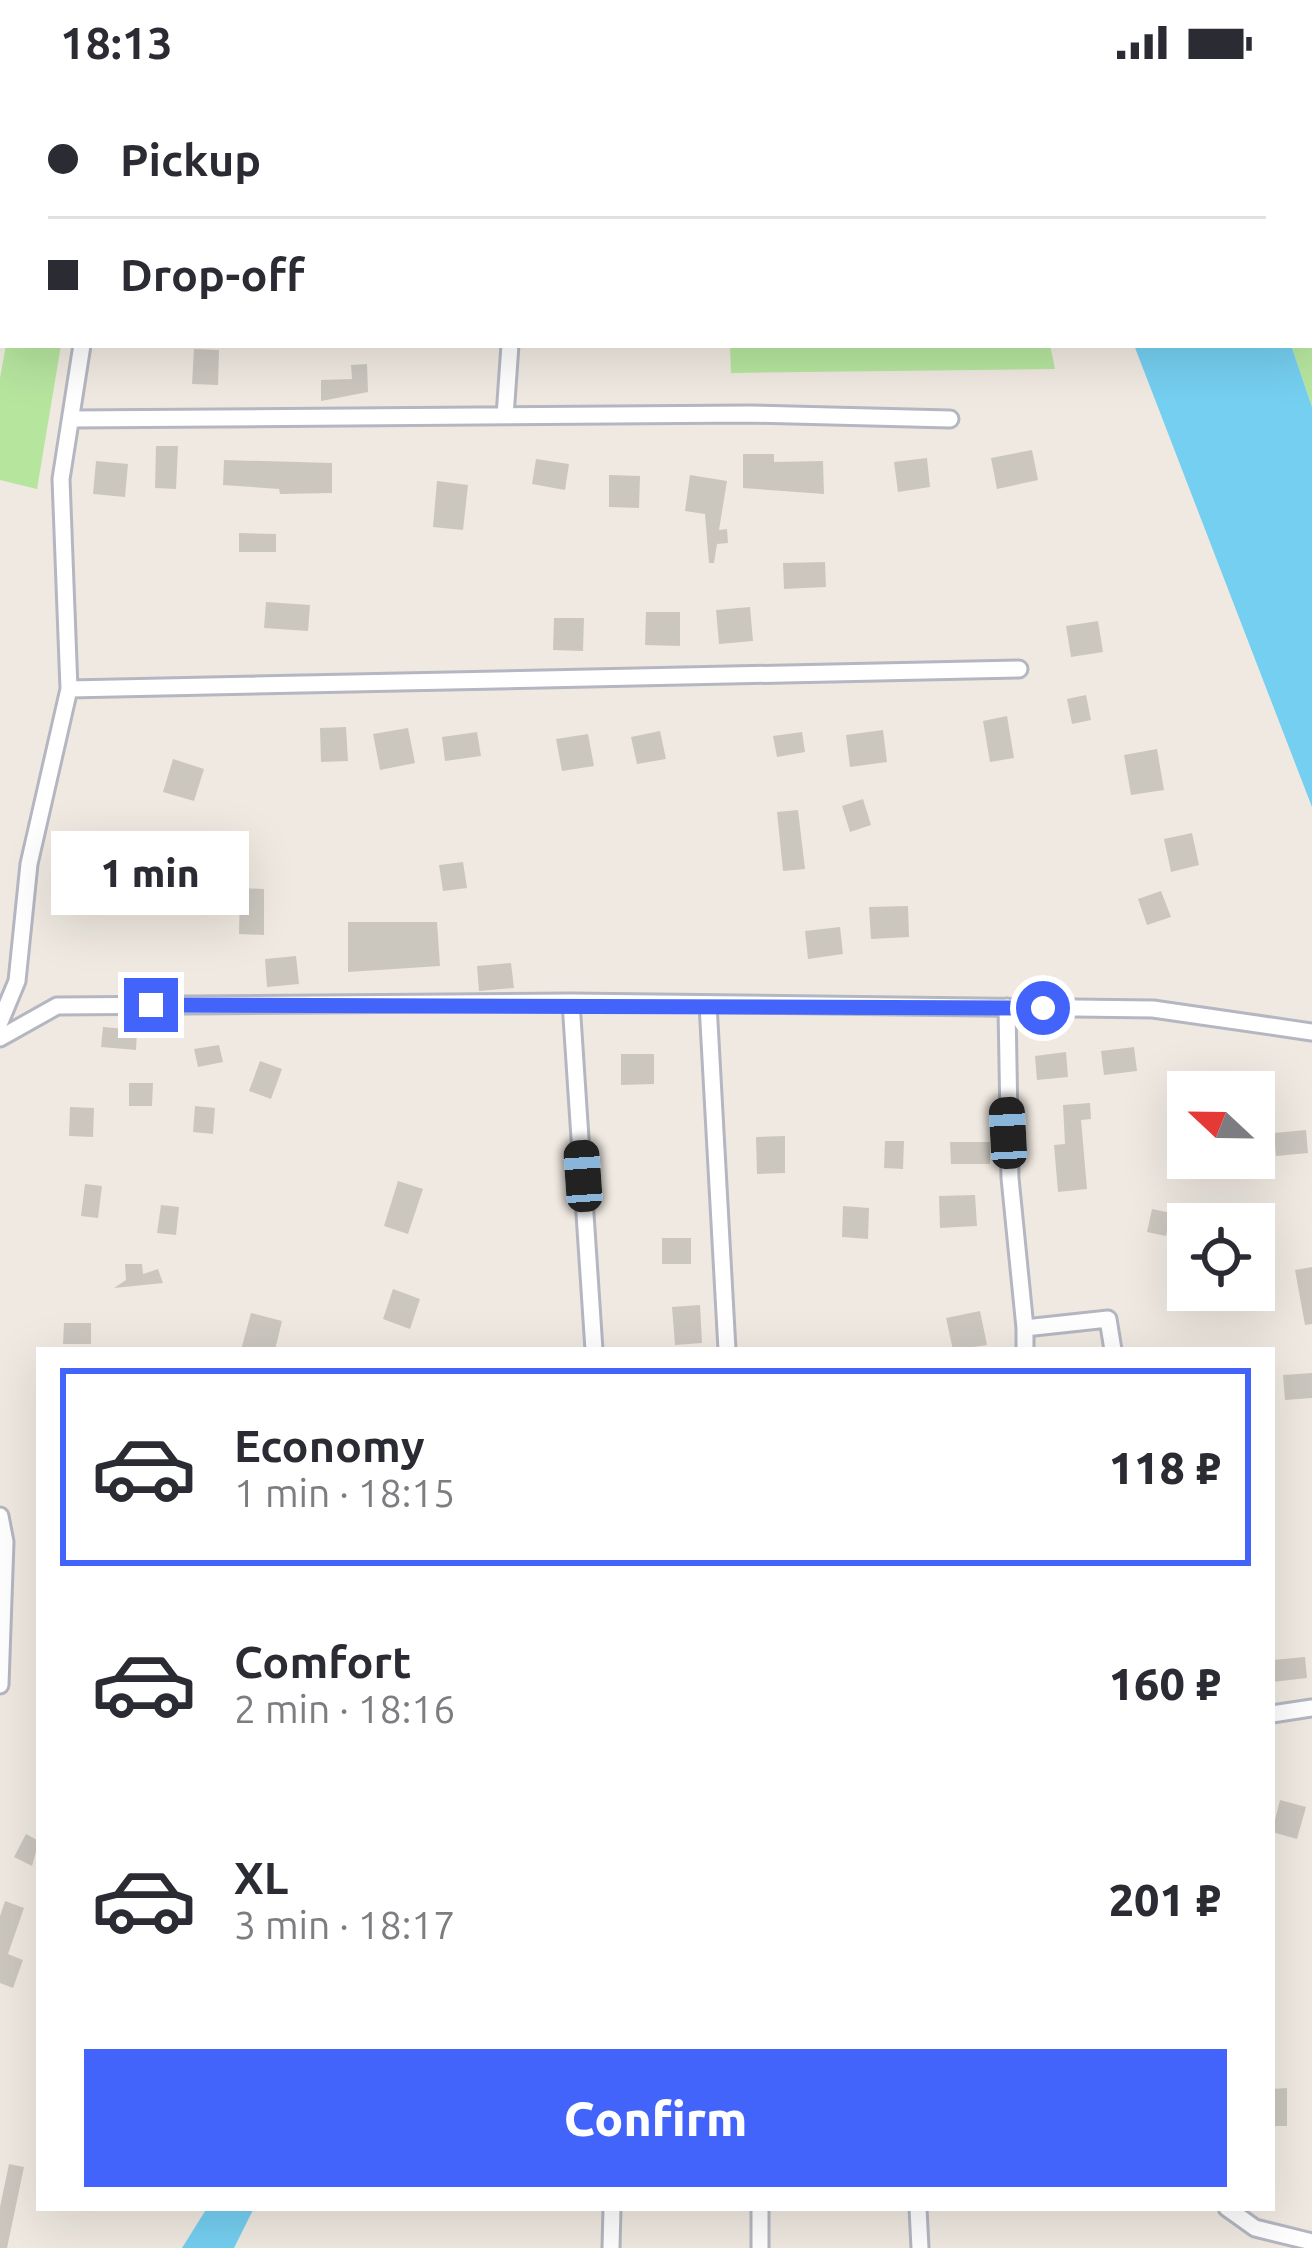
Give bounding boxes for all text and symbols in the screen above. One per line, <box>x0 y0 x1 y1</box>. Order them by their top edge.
text: 18:13 <box>60 17 173 68</box>
text: Pickup <box>120 134 261 185</box>
text: Drop-off <box>120 249 305 300</box>
callout: 1 min <box>52 831 250 915</box>
text: 1 min <box>100 851 200 894</box>
route end <box>124 978 178 1032</box>
route start <box>1016 981 1070 1035</box>
north arrow <box>1167 1071 1275 1179</box>
map controls <box>1167 1071 1275 1311</box>
car <box>988 1096 1028 1170</box>
car <box>563 1139 603 1213</box>
button: locate <box>1167 1203 1275 1311</box>
icon: car <box>90 1413 198 1521</box>
text: Economy <box>234 1420 425 1471</box>
text: 118 ₽ <box>1109 1442 1221 1493</box>
text: 1 min · 18:15 <box>234 1471 455 1514</box>
icon: car <box>90 1629 198 1737</box>
text: Comfort <box>234 1636 411 1687</box>
text: 160 ₽ <box>1109 1658 1221 1709</box>
text: 2 min · 18:16 <box>234 1687 455 1730</box>
icon: car <box>90 1845 198 1953</box>
text: XL <box>234 1852 288 1903</box>
text: 201 ₽ <box>1109 1874 1221 1925</box>
text: 3 min · 18:17 <box>234 1903 455 1946</box>
button: Confirm <box>84 2049 1227 2187</box>

